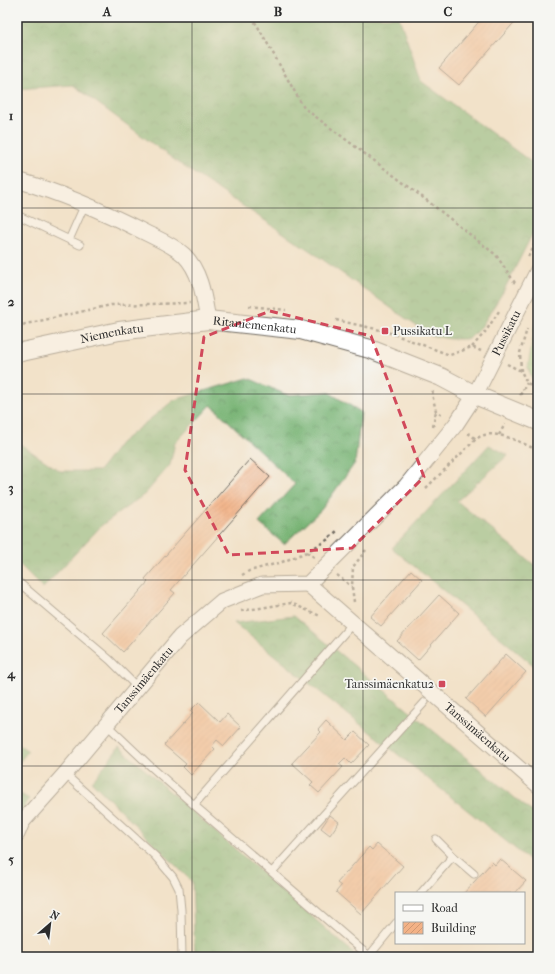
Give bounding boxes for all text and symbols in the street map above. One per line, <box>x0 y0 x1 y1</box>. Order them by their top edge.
text: A <box>102 4 112 19</box>
text: B <box>274 4 283 19</box>
text: C <box>444 4 453 19</box>
text: 1 <box>9 108 14 123</box>
text: 2 <box>8 294 15 309</box>
street label: Pussikatu <box>489 308 524 358</box>
street label: Ritaniemenkatu <box>212 314 297 336</box>
street label: Niemenkatu <box>79 321 145 346</box>
place label: Pussikatu L <box>393 324 453 338</box>
marker: Pussikatu L <box>380 326 390 336</box>
text: 3 <box>8 480 14 496</box>
street label: Tanssimäenkatu <box>112 644 176 717</box>
text: 4 <box>6 666 16 682</box>
place label: Tanssimäenkatu2 <box>345 677 434 691</box>
marker: Tanssimäenkatu2 <box>437 679 447 689</box>
street label: Tanssimäenkatu <box>441 699 514 765</box>
text: 5 <box>8 852 14 867</box>
legend <box>395 892 525 944</box>
text: Road <box>431 901 458 915</box>
north arrow <box>30 904 70 944</box>
text: N <box>48 908 62 924</box>
text: Building <box>431 921 476 935</box>

